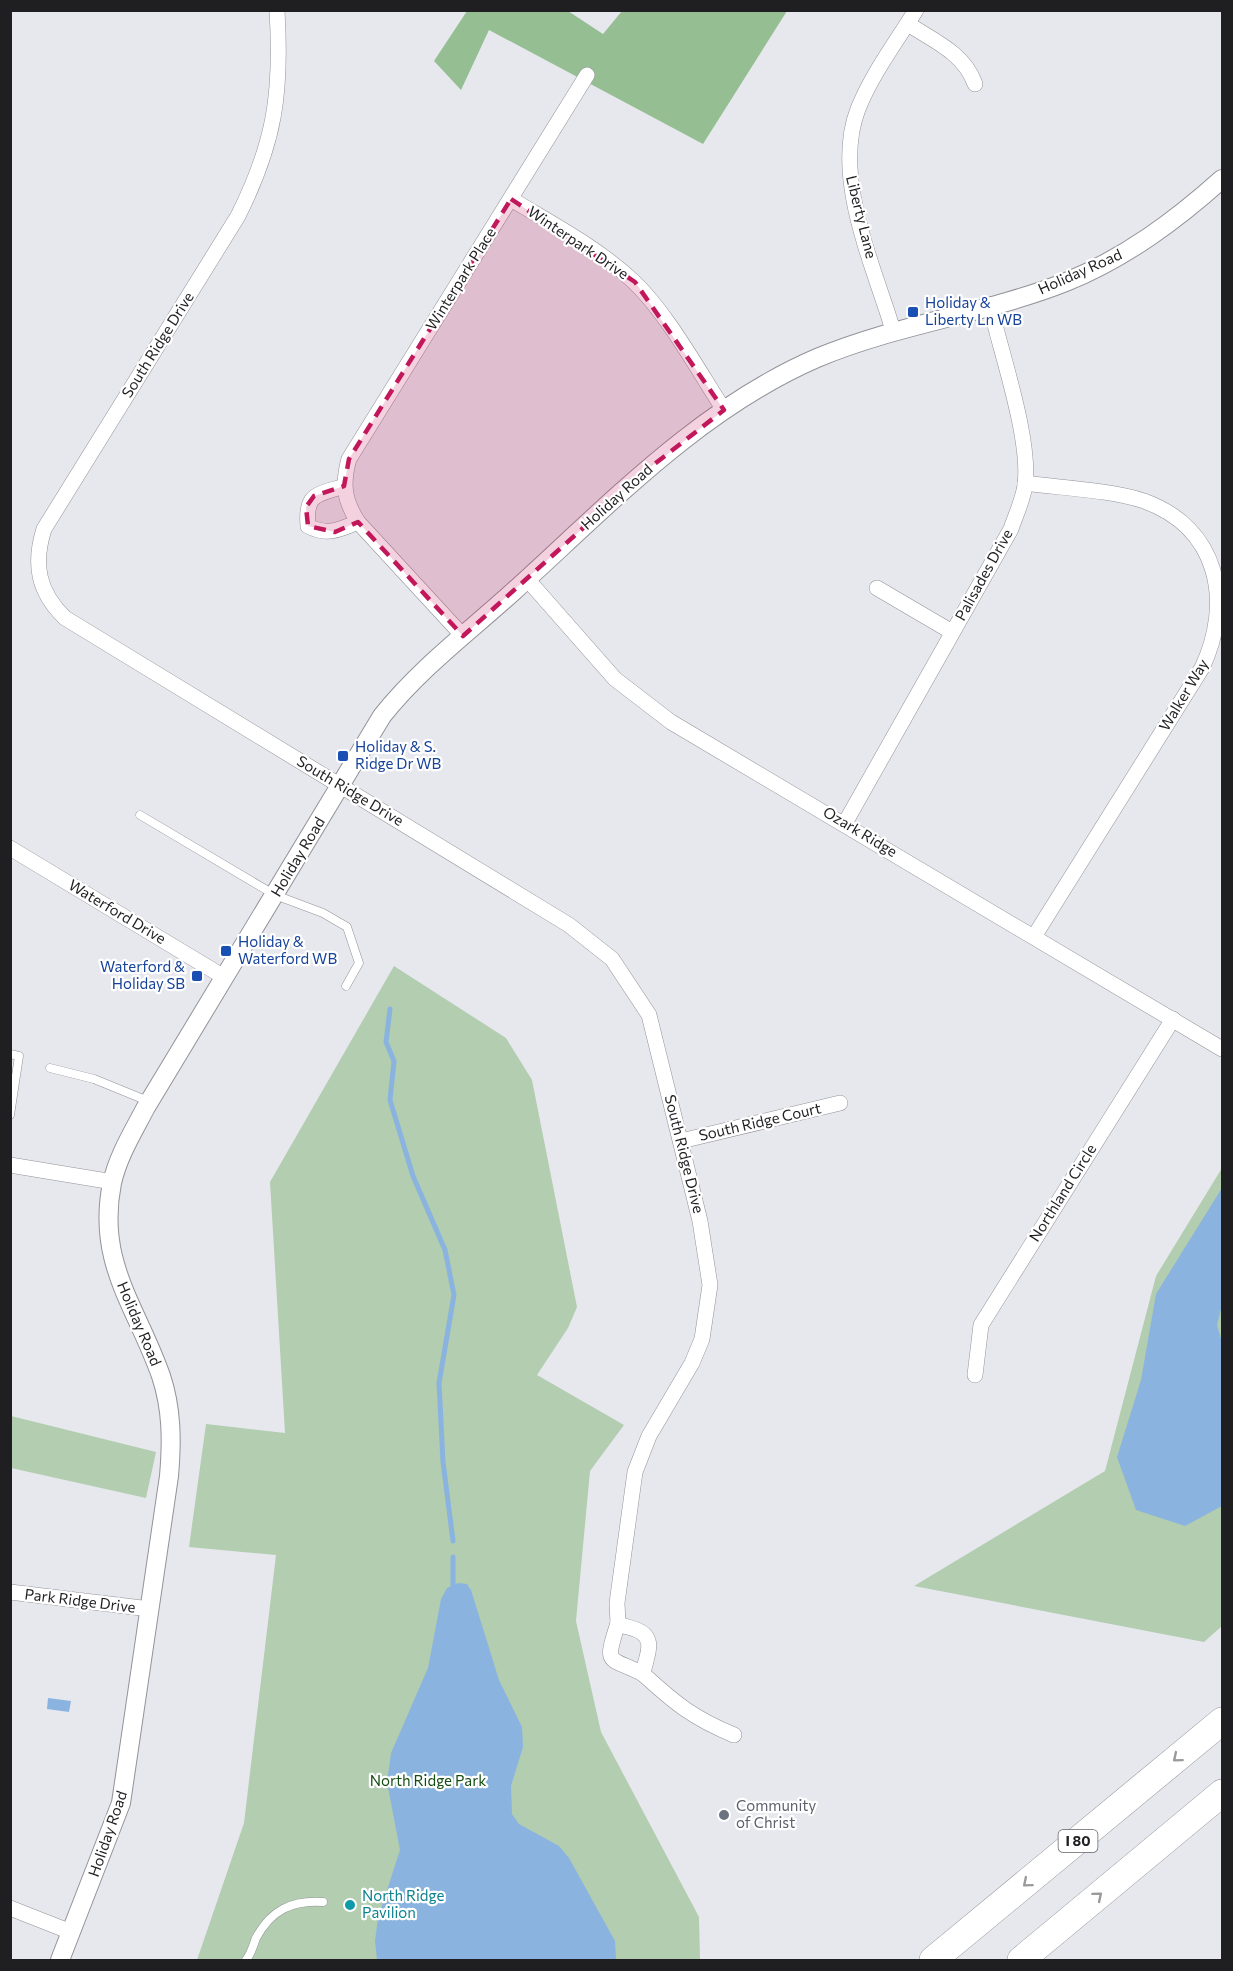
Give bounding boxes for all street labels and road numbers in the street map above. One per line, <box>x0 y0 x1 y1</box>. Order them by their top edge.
street label: Liberty Lane <box>843 173 881 260</box>
street label: Winterpark Drive <box>525 202 632 283</box>
street label: Winterpark Place <box>421 224 499 333</box>
street label: Holiday Road <box>1035 245 1124 298</box>
street label: South Ridge Drive <box>117 288 197 401</box>
street label: Holiday Road <box>577 459 656 533</box>
street label: Palisades Drive <box>951 525 1016 624</box>
street label: Walker Way <box>1155 655 1212 734</box>
street label: South Ridge Drive <box>294 751 407 829</box>
street label: Ozark Ridge <box>820 802 901 860</box>
street label: Holiday Road <box>266 813 328 900</box>
street label: Waterford Drive <box>66 875 170 947</box>
street label: South Ridge Drive <box>662 1093 708 1215</box>
street label: South Ridge Court <box>697 1098 823 1144</box>
street label: Northland Circle <box>1025 1140 1099 1245</box>
street label: Holiday Road <box>114 1279 166 1368</box>
street label: Park Ridge Drive <box>24 1584 137 1616</box>
street label: Holiday Road <box>84 1788 130 1879</box>
road number: I 80 <box>1058 1830 1098 1852</box>

